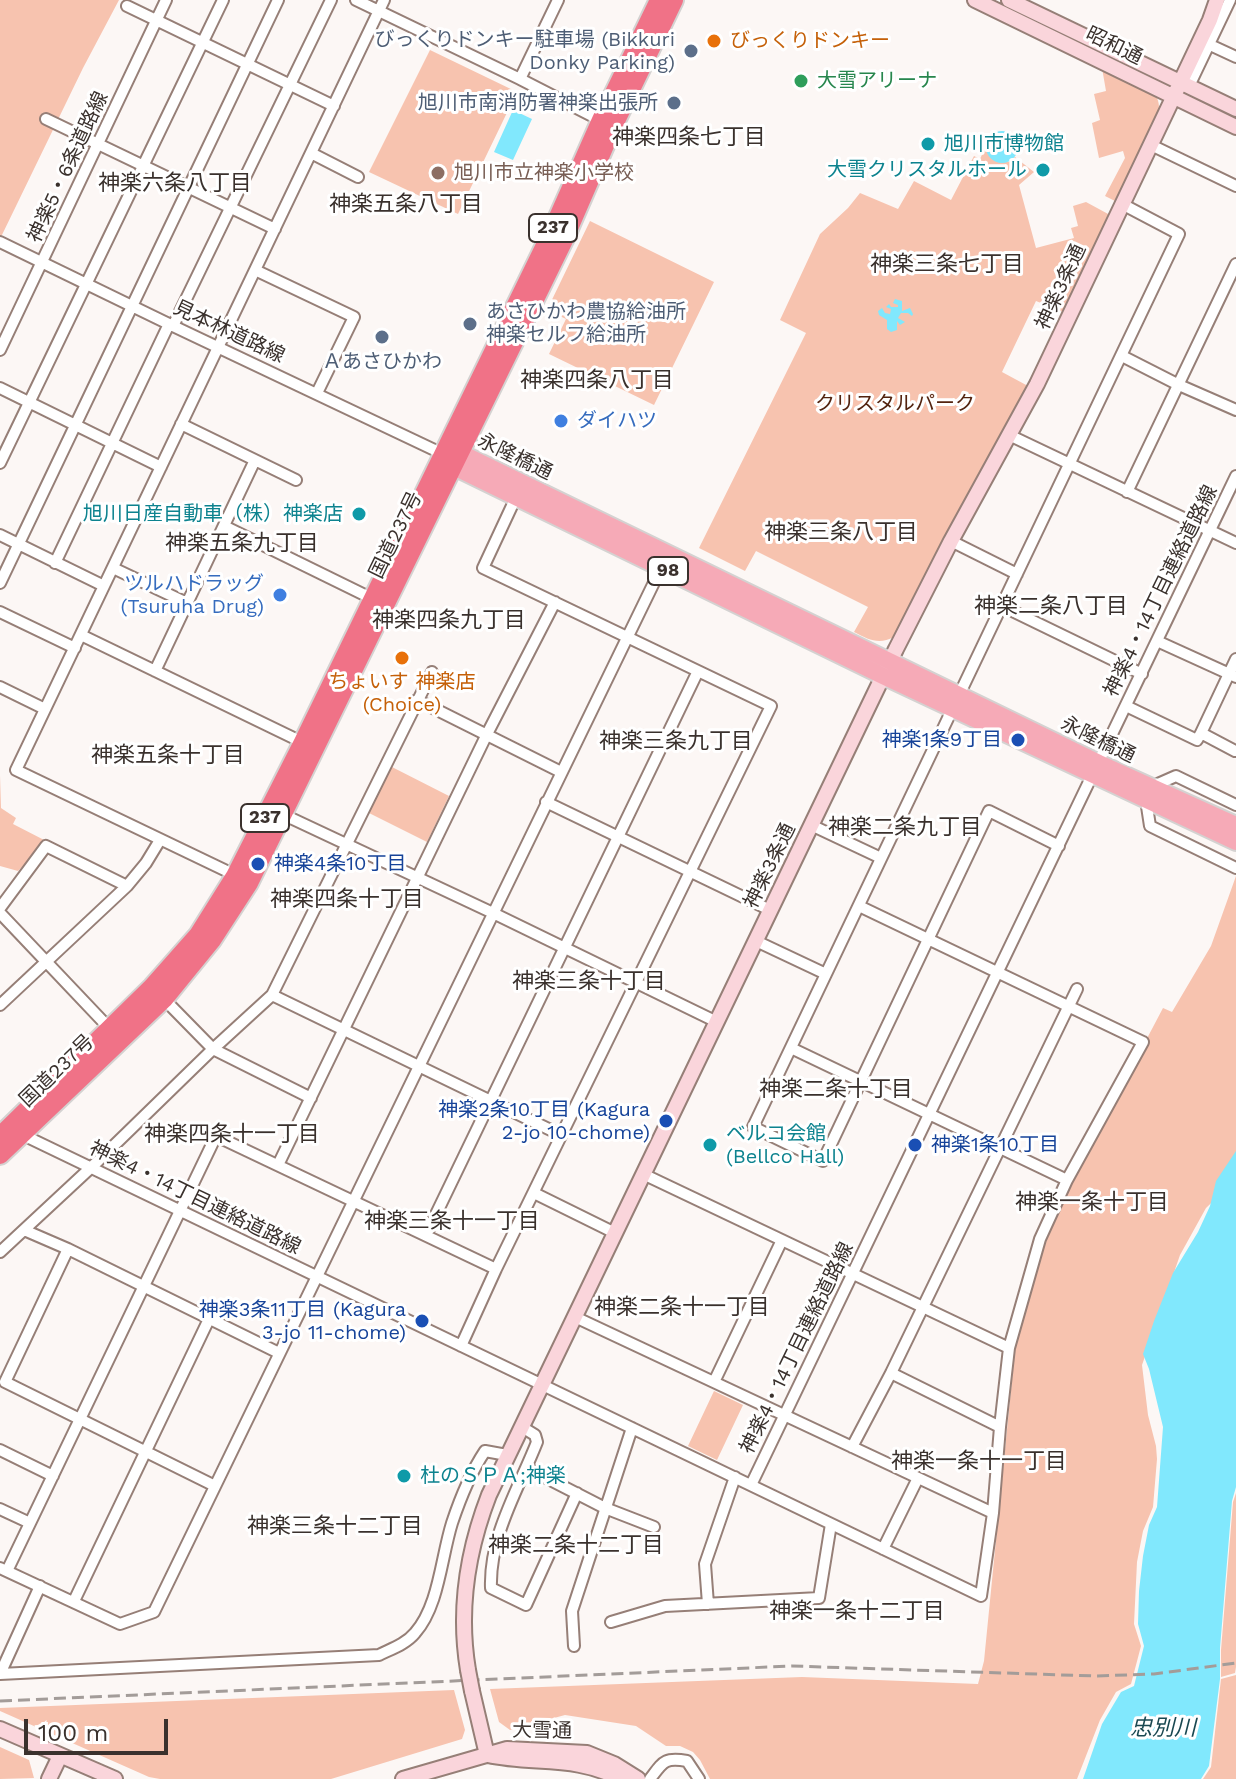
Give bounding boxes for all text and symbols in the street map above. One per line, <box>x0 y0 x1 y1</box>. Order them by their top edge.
street label: 昭和通 <box>1082 22 1146 70</box>
place label: びっくりドンキー駐車場 (Bikkuri Donky Parking) <box>375 28 675 75</box>
place label: びっくりドンキー <box>730 29 890 53</box>
marker: びっくりドンキー <box>705 32 723 50</box>
marker: びっくりドンキー駐車場 (Bikkuri Donky Parking) <box>682 42 700 60</box>
place label: 大雪アリーナ <box>817 69 937 93</box>
marker: 大雪アリーナ <box>792 72 810 90</box>
street label: 神楽5・6条道路線 <box>23 88 113 246</box>
place label: 旭川市南消防署神楽出張所 <box>418 91 658 115</box>
marker: 旭川市南消防署神楽出張所 <box>665 94 683 112</box>
district label: 神楽四条七丁目 <box>612 125 766 151</box>
place label: 旭川市博物館 <box>944 132 1064 156</box>
marker: 旭川市博物館 <box>919 135 937 153</box>
place label: 大雪クリスタルホール <box>827 158 1027 182</box>
place label: 旭川市立神楽小学校 <box>454 161 634 185</box>
marker: 大雪クリスタルホール <box>1034 161 1052 179</box>
marker: 旭川市立神楽小学校 <box>429 164 447 182</box>
district label: 神楽六条八丁目 <box>98 171 252 197</box>
district label: 神楽五条八丁目 <box>329 192 483 218</box>
road number: 237 <box>529 214 577 242</box>
street label: 神楽3条通 <box>1031 240 1091 334</box>
district label: 神楽三条七丁目 <box>870 252 1024 278</box>
street label: 見本林道路線 <box>170 296 288 368</box>
place label: あさひかわ農協給油所 神楽セルフ給油所 <box>486 300 686 347</box>
marker: あさひかわ農協給油所 神楽セルフ給油所 <box>461 315 479 333</box>
marker: Ａあさひかわ <box>373 328 391 346</box>
place label: Ａあさひかわ <box>322 350 442 374</box>
district label: 神楽四条八丁目 <box>520 368 674 394</box>
park label: クリスタルパーク <box>815 392 975 416</box>
place label: ダイハツ <box>577 409 657 433</box>
marker: ダイハツ <box>552 412 570 430</box>
street label: 永隆橋通 <box>474 429 556 485</box>
street label: 神楽4・14丁目連絡道路線 <box>1099 481 1223 701</box>
street label: 国道237号 <box>365 488 427 582</box>
place label: 旭川日産自動車（株）神楽店 <box>83 502 343 526</box>
marker: 旭川日産自動車（株）神楽店 <box>350 505 368 523</box>
district label: 神楽三条八丁目 <box>764 520 918 546</box>
district label: 神楽五条九丁目 <box>165 531 319 557</box>
road number: 98 <box>648 557 688 585</box>
place label: ツルハドラッグ (Tsuruha Drug) <box>120 572 264 619</box>
marker: ツルハドラッグ (Tsuruha Drug) <box>271 586 289 604</box>
district label: 神楽二条八丁目 <box>974 594 1128 620</box>
district label: 神楽四条九丁目 <box>372 608 526 634</box>
marker: ちょいす 神楽店 (Choice) <box>393 649 411 667</box>
place label: ちょいす 神楽店 (Choice) <box>329 670 475 717</box>
street label: 永隆橋通 <box>1057 712 1139 768</box>
place label: 神楽1条9丁目 <box>882 728 1002 752</box>
district label: 神楽三条九丁目 <box>599 729 753 755</box>
marker: 神楽1条9丁目 <box>1009 731 1027 749</box>
district label: 神楽五条十丁目 <box>91 743 245 769</box>
road number: 237 <box>241 804 289 832</box>
district label: 神楽二条九丁目 <box>828 815 982 841</box>
street label: 神楽3条通 <box>739 820 801 912</box>
place label: 神楽4条10丁目 <box>274 852 406 876</box>
marker: 神楽4条10丁目 <box>249 855 267 873</box>
district label: 神楽四条十丁目 <box>270 887 424 913</box>
district label: 神楽三条十丁目 <box>512 969 666 995</box>
street label: 国道237号 <box>15 1030 99 1112</box>
district label: 神楽二条十丁目 <box>759 1077 913 1103</box>
place label: 神楽2条10丁目 (Kagura 2-jo 10-chome) <box>438 1098 650 1145</box>
marker: 神楽2条10丁目 (Kagura 2-jo 10-chome) <box>657 1112 675 1130</box>
district label: 神楽四条十一丁目 <box>144 1122 320 1148</box>
place label: ベルコ会館 (Bellco Hall) <box>726 1122 844 1169</box>
place label: 神楽1条10丁目 <box>931 1133 1059 1157</box>
street label: 神楽4・14丁目連絡道路線 <box>85 1136 305 1260</box>
marker: ベルコ会館 (Bellco Hall) <box>701 1136 719 1154</box>
marker: 神楽1条10丁目 <box>906 1136 924 1154</box>
district label: 神楽一条十丁目 <box>1015 1190 1169 1216</box>
district label: 神楽三条十一丁目 <box>364 1209 540 1235</box>
street label: 神楽4・14丁目連絡道路線 <box>735 1238 859 1458</box>
district label: 神楽二条十一丁目 <box>594 1295 770 1321</box>
place label: 神楽3条11丁目 (Kagura 3-jo 11-chome) <box>199 1298 406 1345</box>
marker: 神楽3条11丁目 (Kagura 3-jo 11-chome) <box>413 1312 431 1330</box>
district label: 神楽一条十一丁目 <box>891 1449 1067 1475</box>
place label: 杜のＳＰＡ;神楽 <box>420 1464 566 1488</box>
marker: 杜のＳＰＡ;神楽 <box>395 1467 413 1485</box>
district label: 神楽三条十二丁目 <box>247 1514 423 1540</box>
district label: 神楽二条十二丁目 <box>488 1533 664 1559</box>
district label: 神楽一条十二丁目 <box>769 1599 945 1625</box>
scale bar <box>28 1703 172 1753</box>
water label: 忠別川 <box>1130 1716 1196 1742</box>
street label: 大雪通 <box>512 1718 572 1744</box>
text: 100 m <box>38 1719 108 1747</box>

